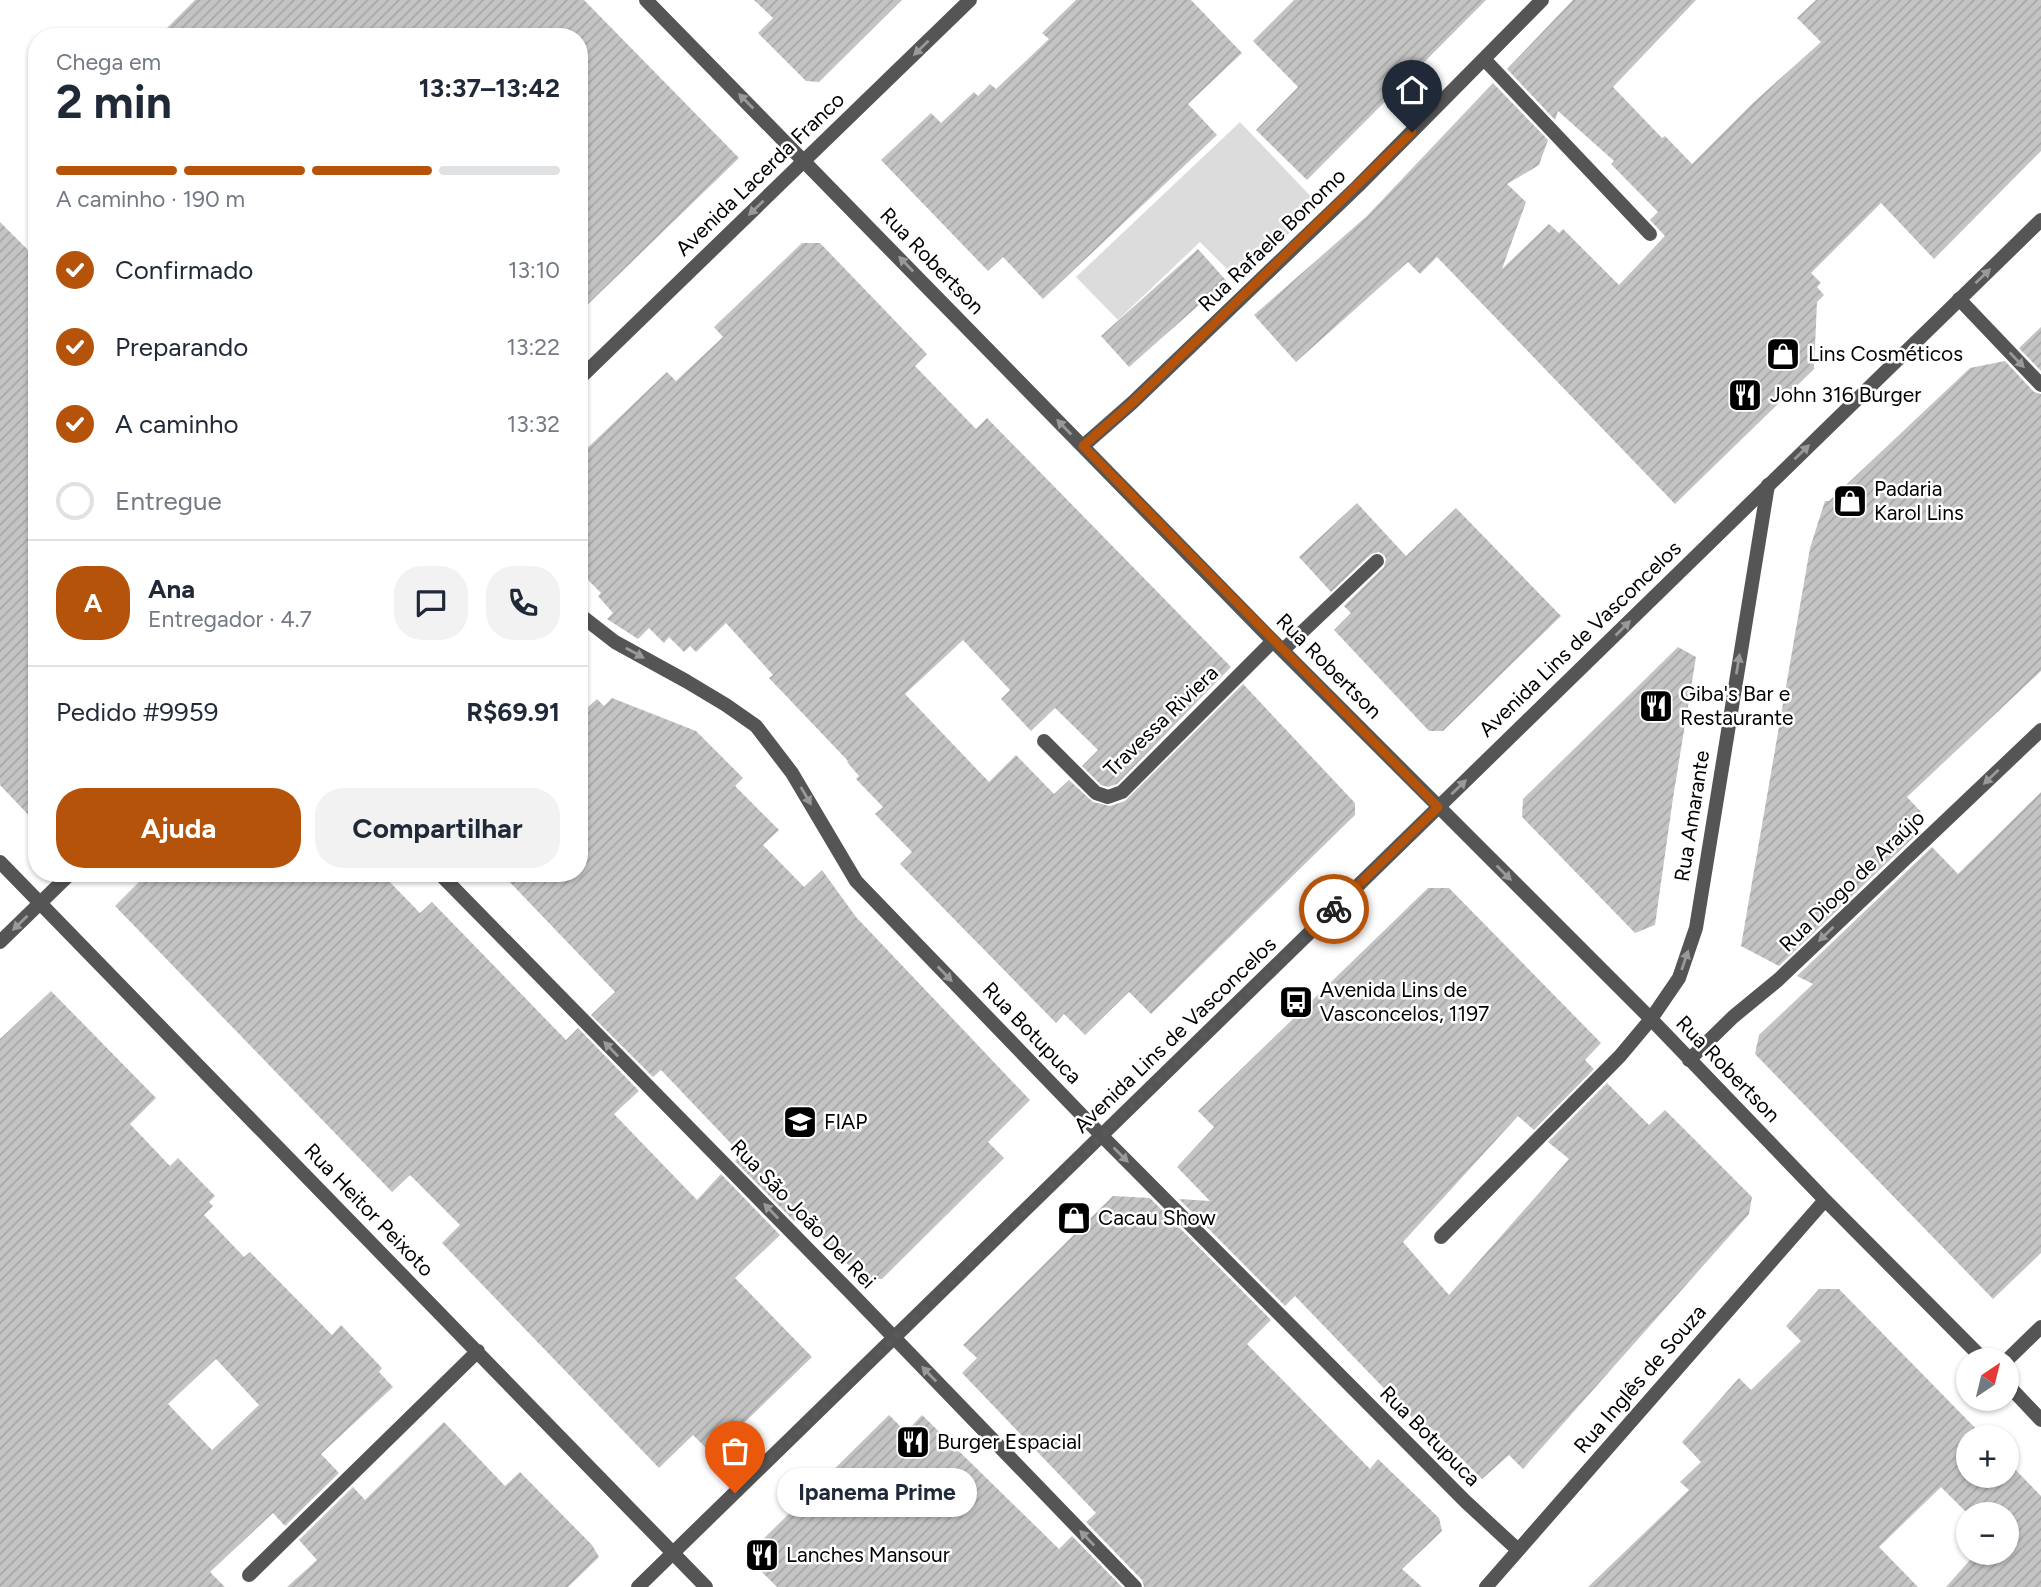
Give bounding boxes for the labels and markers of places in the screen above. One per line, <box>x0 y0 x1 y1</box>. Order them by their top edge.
pin <box>1382 60 1442 132</box>
shop icon: Lins Cosméticos <box>1764 335 1802 373</box>
place label: Lins Cosméticos <box>1808 341 1963 366</box>
restaurant icon: John 316 Burger <box>1726 376 1764 414</box>
place label: John 316 Burger <box>1770 382 1921 407</box>
place label: Padaria Karol Lins <box>1874 476 1964 525</box>
shop icon: Padaria Karol Lins <box>1831 482 1869 520</box>
place label: Giba's Bar e Restaurante <box>1680 681 1794 730</box>
restaurant icon: Giba's Bar e Restaurante <box>1637 687 1675 725</box>
place label: Avenida Lins de Vasconcelos, 1197 <box>1320 977 1489 1026</box>
bus stop icon: Avenida Lins de Vasconcelos, 1197 <box>1277 983 1315 1021</box>
school or university icon: FIAP <box>781 1103 819 1141</box>
place label: FIAP <box>824 1109 867 1134</box>
shop icon: Cacau Show <box>1055 1199 1093 1237</box>
place label: Cacau Show <box>1098 1205 1216 1230</box>
pin <box>705 1421 765 1493</box>
restaurant icon: Burger Espacial <box>894 1423 932 1461</box>
place label: Burger Espacial <box>937 1429 1082 1454</box>
callout: Ipanema Prime <box>777 1468 976 1518</box>
restaurant icon: Lanches Mansour <box>743 1536 781 1574</box>
place label: Lanches Mansour <box>786 1542 950 1567</box>

